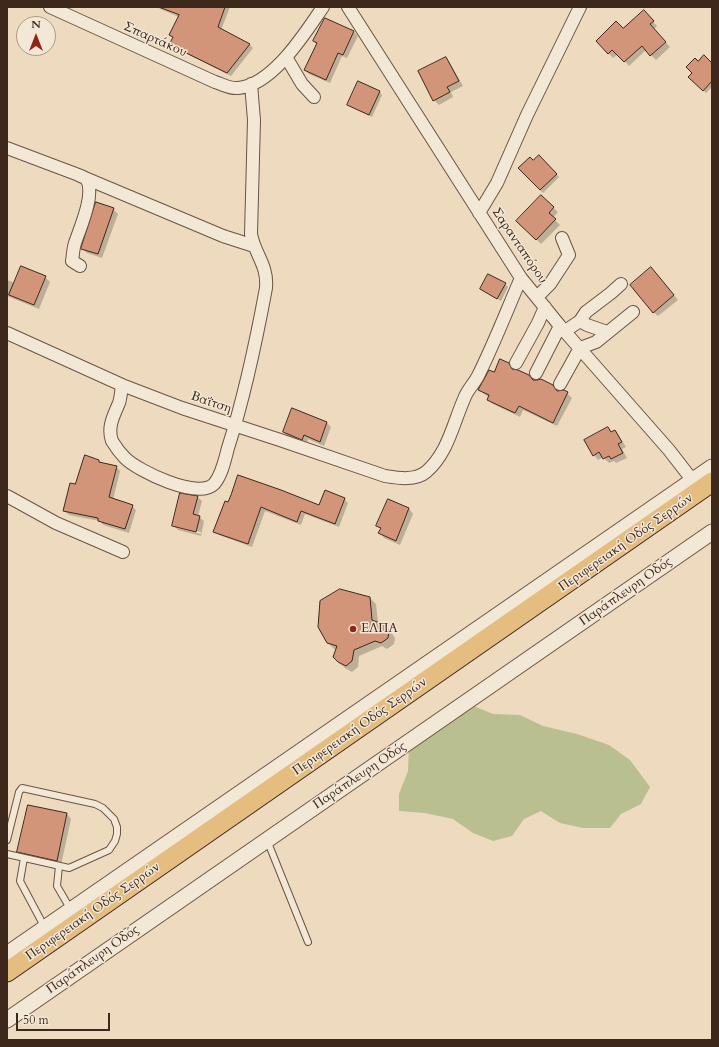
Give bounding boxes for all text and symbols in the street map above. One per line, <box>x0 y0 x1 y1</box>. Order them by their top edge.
north arrow <box>16 16 56 56</box>
text: N <box>31 17 41 32</box>
street label: Σπαρτάκου <box>121 19 189 61</box>
street label: Σαρανταπόρου <box>488 205 550 287</box>
street label: Βαΐτση <box>189 389 233 417</box>
street label: Περιφερειακή Οδός Σερρών <box>556 491 696 595</box>
street label: Παράπλευρη Οδός <box>577 554 675 630</box>
place label: ΕΛΠΑ <box>361 621 398 637</box>
marker: ΕΛΠΑ <box>348 624 358 634</box>
street label: Περιφερειακή Οδός Σερρών <box>290 675 430 779</box>
street label: Παράπλευρη Οδός <box>310 739 410 813</box>
street label: Περιφερειακή Οδός Σερρών <box>23 860 163 964</box>
street label: Παράπλευρη Οδός <box>44 922 142 998</box>
scale bar <box>18 1005 112 1031</box>
text: 50 m <box>23 1012 49 1028</box>

